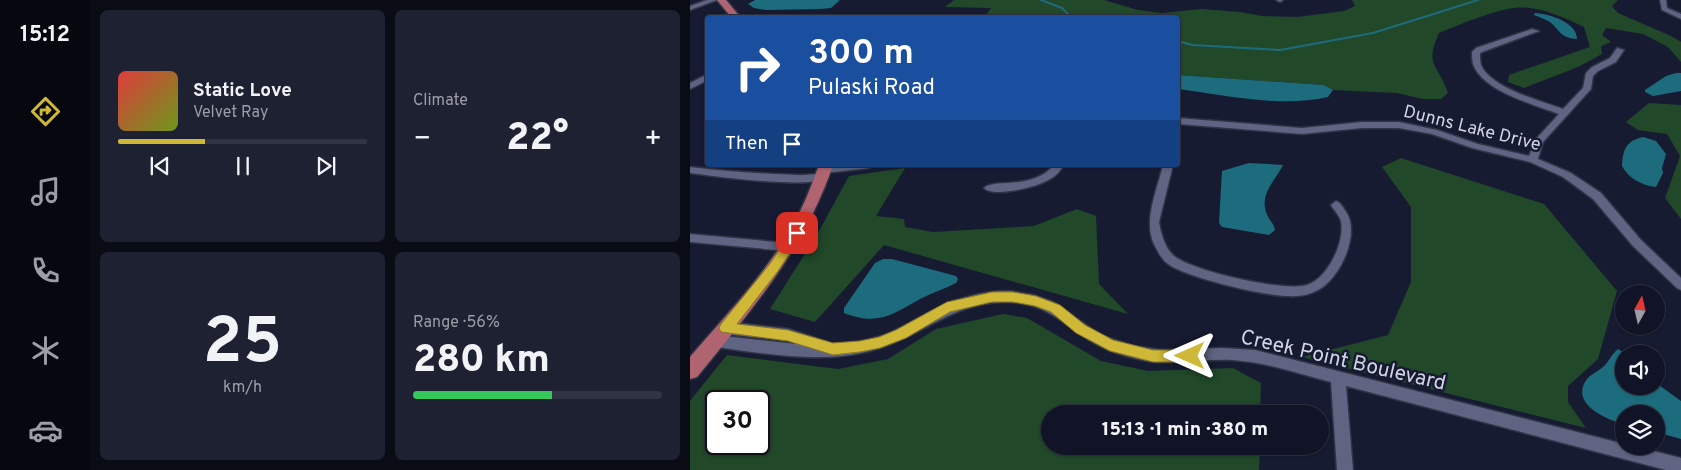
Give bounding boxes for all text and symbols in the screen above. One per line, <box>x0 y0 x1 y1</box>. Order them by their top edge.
text: 15:12 <box>20 22 70 49</box>
text: 300 m <box>808 32 914 76</box>
icon: right <box>725 35 790 100</box>
text: Pulaski Road <box>808 75 935 102</box>
text: Static Love <box>193 79 292 103</box>
text: Climate <box>413 91 468 111</box>
icon: directions <box>28 94 63 129</box>
street label: Dunns Lake Drive <box>1401 101 1543 157</box>
text: Velvet Ray <box>193 103 268 123</box>
text: 22° <box>506 115 569 164</box>
text: − <box>413 122 431 158</box>
text: + <box>644 122 662 158</box>
icon: arrive <box>778 130 806 158</box>
text: Then <box>725 132 768 156</box>
icon: previous <box>146 152 174 180</box>
icon: pause <box>229 152 257 180</box>
icon: next <box>312 152 340 180</box>
icon: music <box>28 174 63 209</box>
pin <box>776 212 818 254</box>
icon: arrive <box>783 219 811 247</box>
icon: phone <box>28 253 63 288</box>
north arrow <box>1615 285 1665 335</box>
map controls <box>1615 285 1665 455</box>
text: 25 <box>203 304 282 386</box>
text: Range · 56% <box>413 313 500 333</box>
street label: Creek Point Boulevard <box>1238 324 1448 398</box>
position arrow <box>1163 329 1215 381</box>
icon: climate <box>28 333 63 368</box>
text: 280 km <box>413 337 550 386</box>
button: sound <box>1615 345 1665 395</box>
text: km/h <box>223 378 262 398</box>
speed limit sign: 30 <box>705 390 770 455</box>
button: layers <box>1615 405 1665 455</box>
icon: car <box>28 413 63 448</box>
text: 15:13 · 1 min · 380 m <box>1102 418 1268 442</box>

